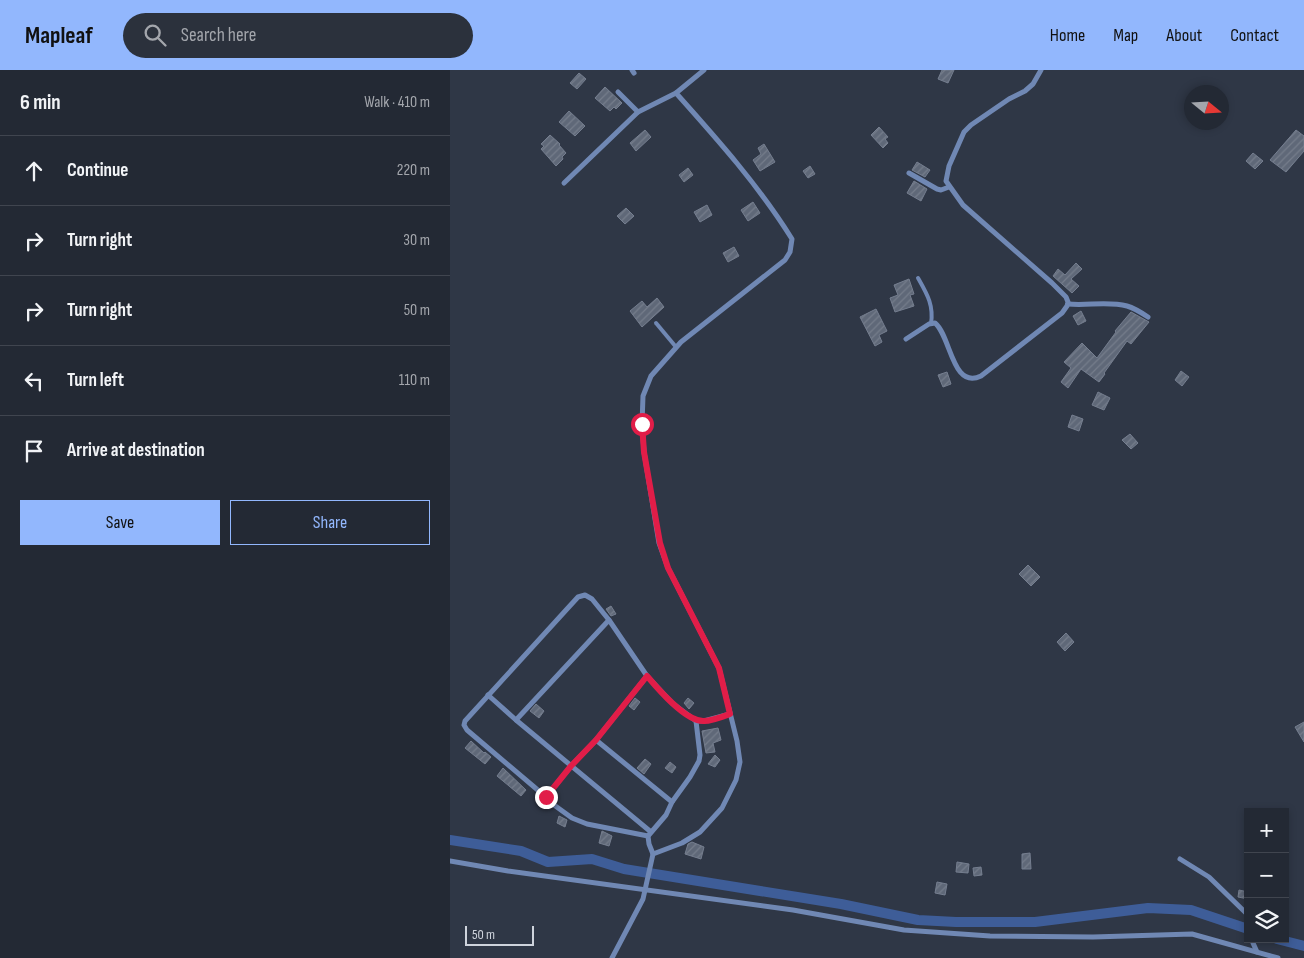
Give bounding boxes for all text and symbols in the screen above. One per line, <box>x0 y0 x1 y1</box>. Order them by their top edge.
search box <box>123 13 473 58</box>
text: Mapleaf <box>25 21 93 50</box>
icon: search <box>141 21 169 49</box>
text: Search here <box>181 24 256 47</box>
text: Home <box>1050 25 1085 46</box>
text: Map <box>1113 25 1138 46</box>
text: About <box>1166 25 1202 46</box>
text: Contact <box>1230 25 1279 46</box>
north arrow <box>1184 85 1229 130</box>
text: 6 min <box>20 90 61 115</box>
text: Walk · 410 m <box>364 93 430 112</box>
icon: ahead <box>20 157 48 185</box>
text: Continue <box>67 159 128 182</box>
text: 220 m <box>397 161 430 180</box>
icon: right <box>20 227 48 255</box>
text: Turn right <box>67 229 132 252</box>
text: 30 m <box>403 231 430 250</box>
icon: right <box>20 297 48 325</box>
text: Turn right <box>67 299 132 322</box>
text: 50 m <box>404 301 430 320</box>
icon: left <box>20 367 48 395</box>
text: Turn left <box>67 369 124 392</box>
text: 110 m <box>399 371 430 390</box>
route start <box>631 413 654 436</box>
icon: arrive <box>20 437 48 465</box>
text: Arrive at destination <box>67 439 205 462</box>
button: Save <box>20 500 220 545</box>
button: Share <box>230 500 430 545</box>
route end <box>535 786 558 809</box>
map controls <box>1244 808 1289 943</box>
button: + <box>1244 808 1289 853</box>
button: − <box>1244 853 1289 898</box>
button: layers <box>1244 898 1289 943</box>
scale bar <box>465 923 534 946</box>
text: 50 m <box>472 926 495 943</box>

